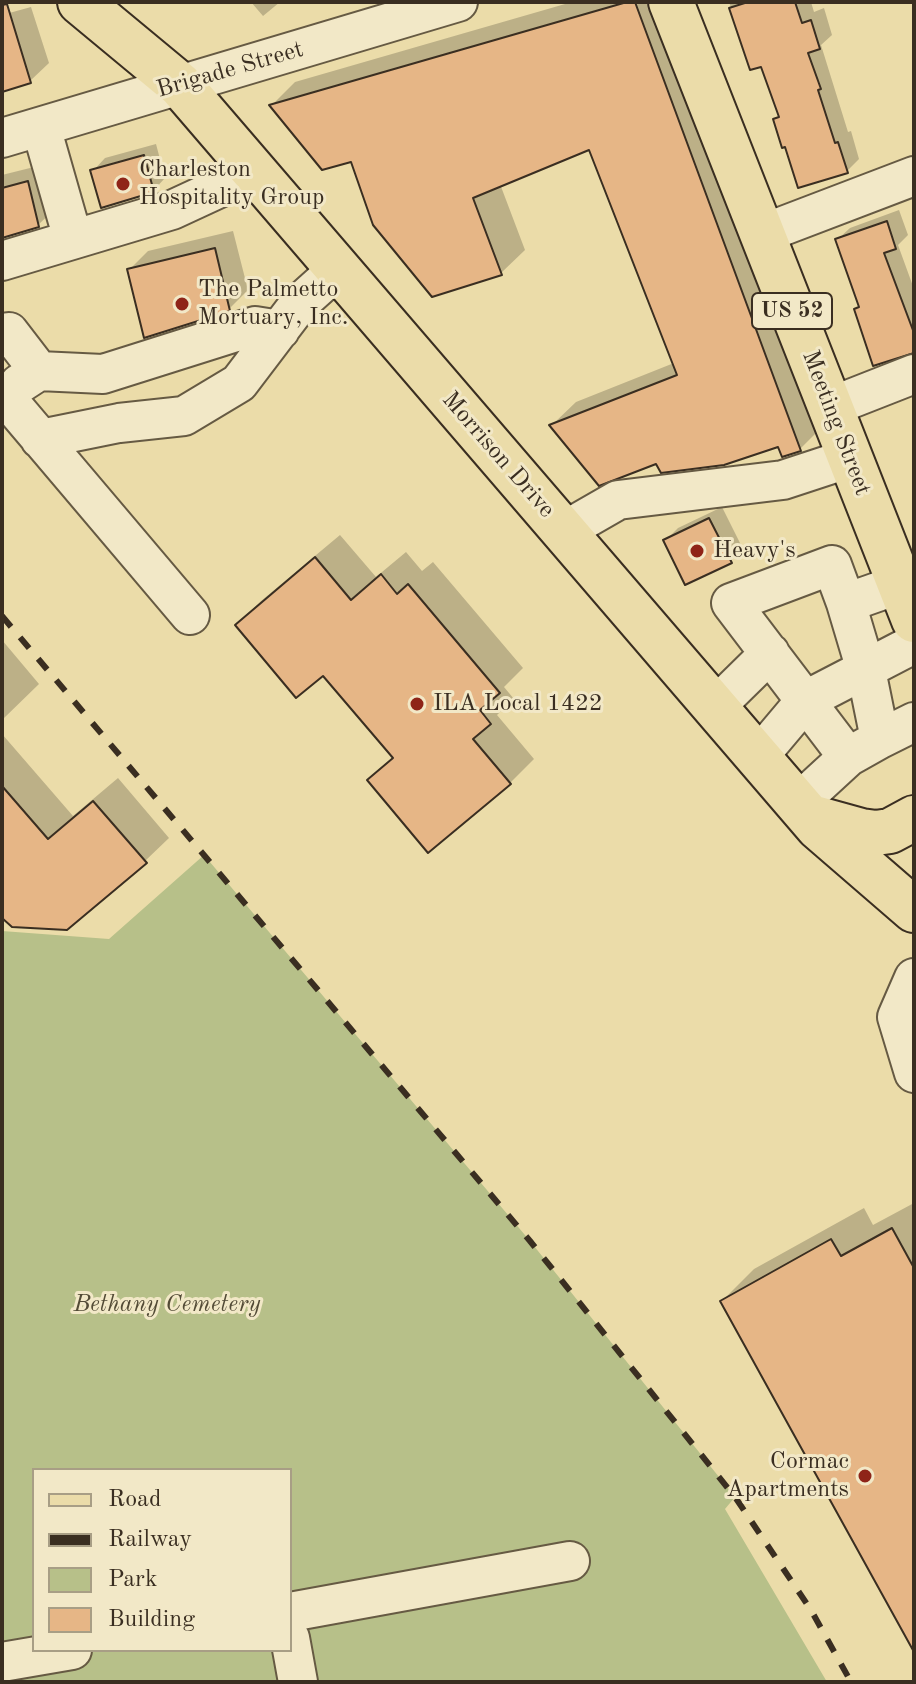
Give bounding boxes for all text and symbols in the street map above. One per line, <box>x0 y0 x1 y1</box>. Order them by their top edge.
street label: Brigade Street <box>153 35 307 105</box>
place label: Charleston Hospitality Group <box>139 156 324 212</box>
marker: Charleston Hospitality Group <box>114 175 132 193</box>
place label: The Palmetto Mortuary, Inc. <box>198 276 349 332</box>
road number: US 52 <box>752 293 832 329</box>
marker: The Palmetto Mortuary, Inc. <box>173 295 191 313</box>
street label: Meeting Street <box>795 346 877 500</box>
street label: Morrison Drive <box>435 386 561 524</box>
place label: Heavy's <box>713 537 796 565</box>
marker: Heavy's <box>688 542 706 560</box>
place label: ILA Local 1422 <box>433 690 603 718</box>
marker: ILA Local 1422 <box>408 695 426 713</box>
park label: Bethany Cemetery <box>73 1291 261 1319</box>
place label: Cormac Apartments <box>726 1448 849 1504</box>
marker: Cormac Apartments <box>856 1467 874 1485</box>
legend <box>32 1468 292 1652</box>
text: Road <box>108 1488 161 1512</box>
text: Railway <box>108 1528 192 1552</box>
text: Park <box>108 1568 157 1592</box>
text: Building <box>108 1608 195 1632</box>

